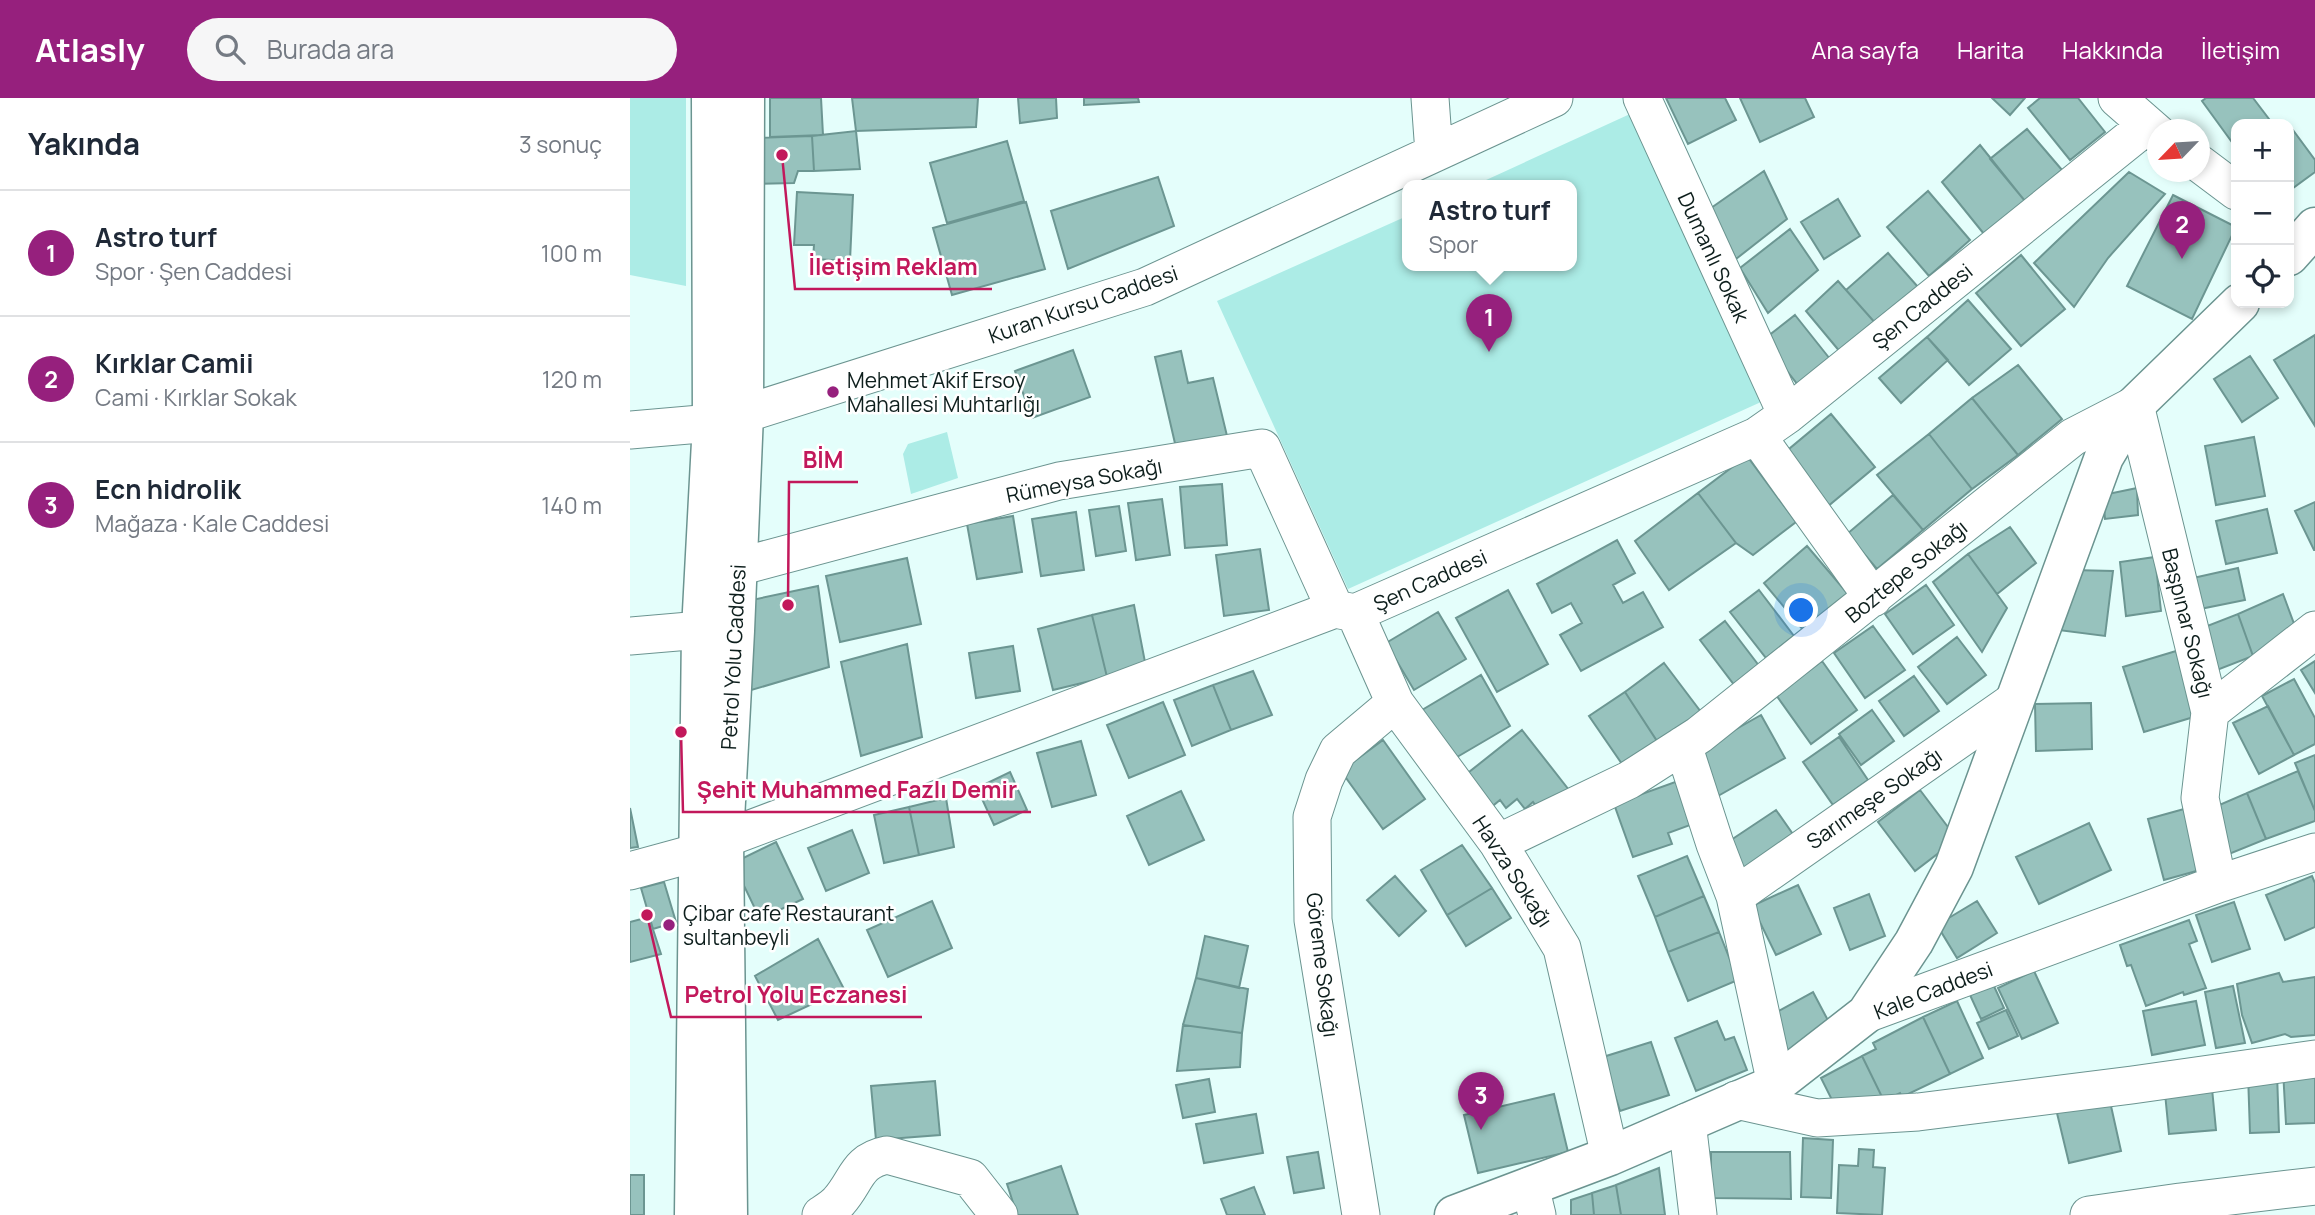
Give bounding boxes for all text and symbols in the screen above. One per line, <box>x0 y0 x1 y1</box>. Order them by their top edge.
search box <box>187 18 677 81</box>
text: Atlasly <box>35 27 145 72</box>
icon: search <box>211 30 249 68</box>
text: Burada ara <box>267 31 394 67</box>
text: Ana sayfa <box>1811 33 1919 66</box>
text: Harita <box>1957 33 2024 66</box>
text: Hakkında <box>2062 33 2163 66</box>
text: İletişim <box>2201 33 2280 66</box>
north arrow <box>2147 119 2210 182</box>
map controls <box>2231 119 2294 308</box>
button: + <box>2231 119 2294 182</box>
text: Yakında <box>28 123 140 164</box>
text: 3 sonuç <box>519 128 602 160</box>
popup <box>1402 180 1577 271</box>
button: − <box>2231 182 2294 245</box>
street label: Dumanlı Sokak <box>1672 187 1757 327</box>
text: Astro turf <box>1429 192 1550 228</box>
pin: 2 <box>2159 201 2205 259</box>
text: Astro turf <box>95 219 217 255</box>
text: Spor <box>1429 228 1478 260</box>
text: 1 <box>46 237 56 269</box>
text: 100 m <box>541 237 602 269</box>
callout: İletişim Reklam <box>795 245 992 289</box>
button: locate <box>2231 245 2294 308</box>
text: İletişim Reklam <box>808 250 978 282</box>
text: Spor · Şen Caddesi <box>95 255 292 287</box>
street label: Şen Caddesi <box>1866 257 1978 355</box>
street label: Kuran Kursu Caddesi <box>985 258 1181 350</box>
pin: 1 <box>1466 294 1512 352</box>
text: Kırklar Camii <box>95 345 253 381</box>
text: 2 <box>44 363 58 395</box>
text: 120 m <box>542 363 602 395</box>
place label: Mehmet Akif Ersoy Mahallesi Muhtarlığı <box>847 366 1040 418</box>
text: Cami · Kırklar Sokak <box>95 381 297 413</box>
marker: Mehmet Akif Ersoy Mahallesi Muhtarlığı <box>825 384 841 400</box>
callout: BİM <box>789 438 858 482</box>
text: BİM <box>803 443 843 475</box>
street label: Rümeysa Sokağı <box>1004 451 1164 509</box>
text: Ecn hidrolik <box>95 471 241 507</box>
text: 3 <box>44 489 58 521</box>
text: 140 m <box>541 489 602 521</box>
text: Mağaza · Kale Caddesi <box>95 507 329 539</box>
street label: Boztepe Sokağı <box>1839 513 1973 629</box>
street label: Şen Caddesi <box>1369 543 1491 617</box>
street label: Başpınar Sokağı <box>2156 545 2220 701</box>
street label: Petrol Yolu Caddesi <box>714 563 752 751</box>
your location <box>1784 593 1818 627</box>
street label: Sarımeşe Sokağı <box>1801 741 1947 855</box>
callout: Şehit Muhammed Fazlı Demir <box>683 768 1031 812</box>
text: Şehit Muhammed Fazlı Demir <box>697 773 1017 805</box>
street label: Havza Sokağı <box>1467 810 1559 932</box>
street label: Göreme Sokağı <box>1300 891 1346 1039</box>
place label: Çibar cafe Restaurant sultanbeyli <box>683 899 894 951</box>
marker: Çibar cafe Restaurant sultanbeyli <box>661 917 677 933</box>
street label: Kale Caddesi <box>1869 954 1997 1026</box>
callout: Petrol Yolu Eczanesi <box>671 973 922 1017</box>
text: Petrol Yolu Eczanesi <box>685 978 907 1010</box>
pin: 3 <box>1458 1072 1504 1130</box>

